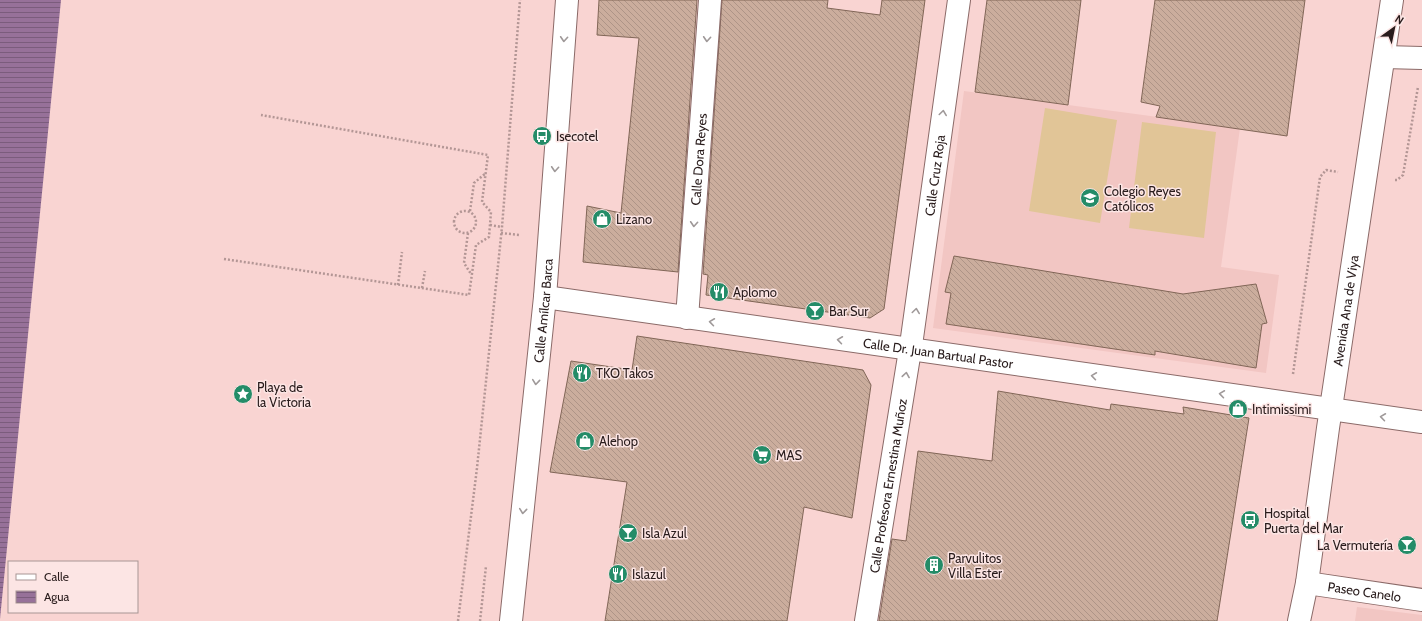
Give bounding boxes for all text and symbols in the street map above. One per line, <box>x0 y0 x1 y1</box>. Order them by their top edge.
north arrow <box>1374 8 1414 48</box>
text: N <box>1392 12 1407 28</box>
one-way arrow <box>560 36 569 42</box>
one-way arrow <box>703 36 712 42</box>
one-way arrow <box>938 110 947 116</box>
street label: Calle Dora Reyes <box>687 112 710 206</box>
bus stop icon: Isecotel <box>531 125 553 147</box>
place label: Isecotel <box>556 128 598 144</box>
street label: Calle Cruz Roja <box>921 133 948 217</box>
one-way arrow <box>550 166 559 172</box>
place label: Colegio Reyes Católicos <box>1104 183 1181 214</box>
school or university icon: Colegio Reyes Católicos <box>1079 187 1101 209</box>
shop icon: Lizano <box>591 208 613 230</box>
place label: Lizano <box>616 211 652 227</box>
one-way arrow <box>690 221 699 227</box>
street label: Avenida Ana de Viya <box>1329 253 1362 367</box>
street label: Calle Amílcar Barca <box>530 257 556 363</box>
restaurant icon: Aplomo <box>708 281 730 303</box>
place label: Aplomo <box>733 284 777 300</box>
bar icon: Bar Sur <box>804 300 826 322</box>
place label: Bar Sur <box>829 303 869 319</box>
one-way arrow <box>911 308 920 314</box>
one-way arrow <box>708 318 715 327</box>
street label: Calle Dr. Juan Bartual Pastor <box>862 334 1015 372</box>
one-way arrow <box>837 336 843 345</box>
restaurant icon: TKO Takos <box>571 362 593 384</box>
place label: TKO Takos <box>596 365 654 381</box>
one-way arrow <box>902 372 910 378</box>
one-way arrow <box>1091 372 1097 381</box>
place label: Playa de la Victoria <box>257 379 312 410</box>
one-way arrow <box>532 379 541 385</box>
place icon: Playa de la Victoria <box>232 383 254 405</box>
one-way arrow <box>1219 390 1225 399</box>
street label: Calle Profesora Ernestina Muñoz <box>866 397 910 574</box>
shop icon: Intimissimi <box>1227 398 1249 420</box>
place label: Intimissimi <box>1252 401 1311 417</box>
one-way arrow <box>1380 413 1386 422</box>
shop icon: Alehop <box>574 430 596 452</box>
place label: Alehop <box>599 433 638 449</box>
supermarket icon: MAS <box>751 444 773 466</box>
place label: MAS <box>776 447 803 463</box>
place label: Hospital Puerta del Mar <box>1264 505 1344 536</box>
one-way arrow <box>519 508 528 514</box>
bus stop icon: Hospital Puerta del Mar <box>1239 509 1261 531</box>
bar icon: Isla Azul <box>617 522 639 544</box>
place label: Isla Azul <box>642 525 687 541</box>
bar icon: La Vermutería <box>1396 534 1418 556</box>
place label: La Vermutería <box>1317 537 1394 553</box>
place label: Parvulitos Villa Ester <box>948 550 1003 581</box>
building icon: Parvulitos Villa Ester <box>923 554 945 576</box>
legend <box>8 561 138 613</box>
restaurant icon: Islazul <box>607 563 629 585</box>
place label: Islazul <box>632 566 666 582</box>
text: Calle <box>44 569 69 584</box>
street label: Paseo Canelo <box>1327 578 1402 605</box>
text: Agua <box>44 589 70 604</box>

